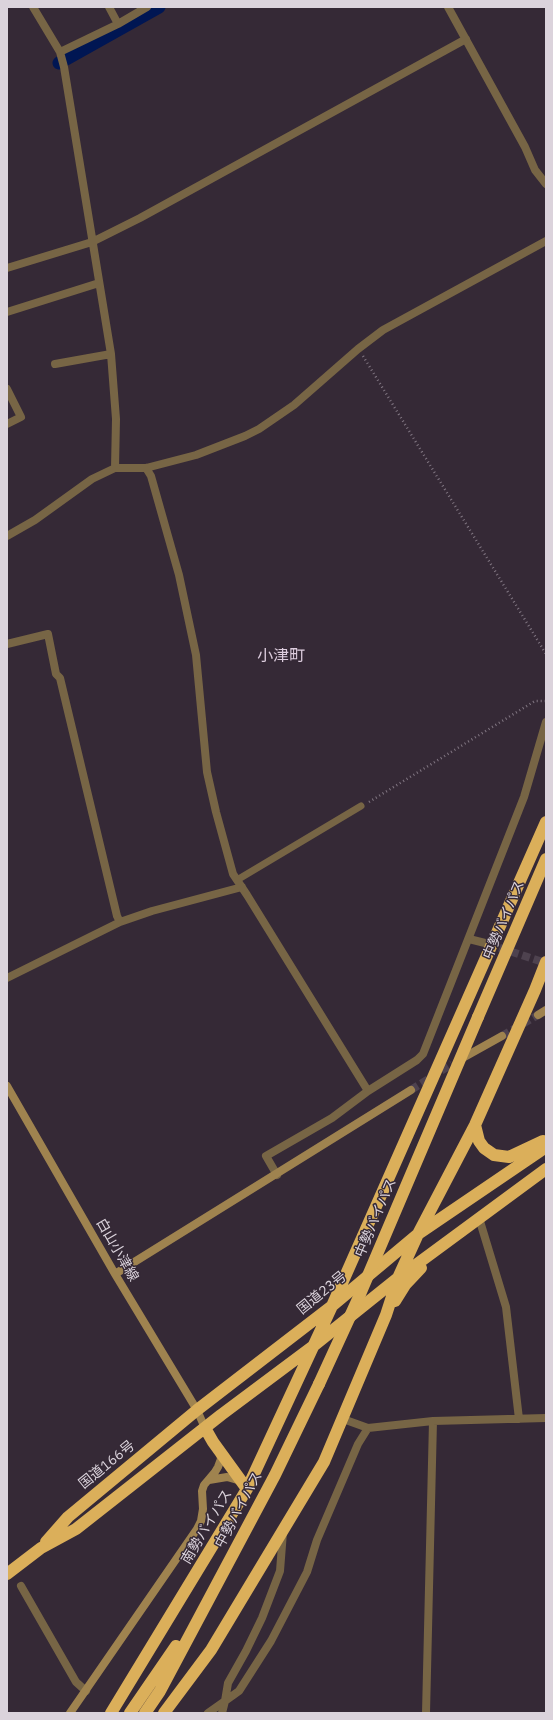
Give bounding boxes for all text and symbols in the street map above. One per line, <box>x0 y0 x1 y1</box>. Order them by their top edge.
district label: 小津町 <box>257 646 305 666</box>
street label: 中勢バイパス <box>480 878 528 962</box>
street label: 中勢バイパス <box>352 1176 400 1260</box>
street label: 白山小津線 <box>92 1215 142 1285</box>
street label: 国道23号 <box>294 1268 350 1318</box>
street label: 国道166号 <box>76 1437 138 1493</box>
street label: 中勢バイパス <box>212 1469 266 1551</box>
street label: 南勢バイパス <box>178 1487 236 1567</box>

